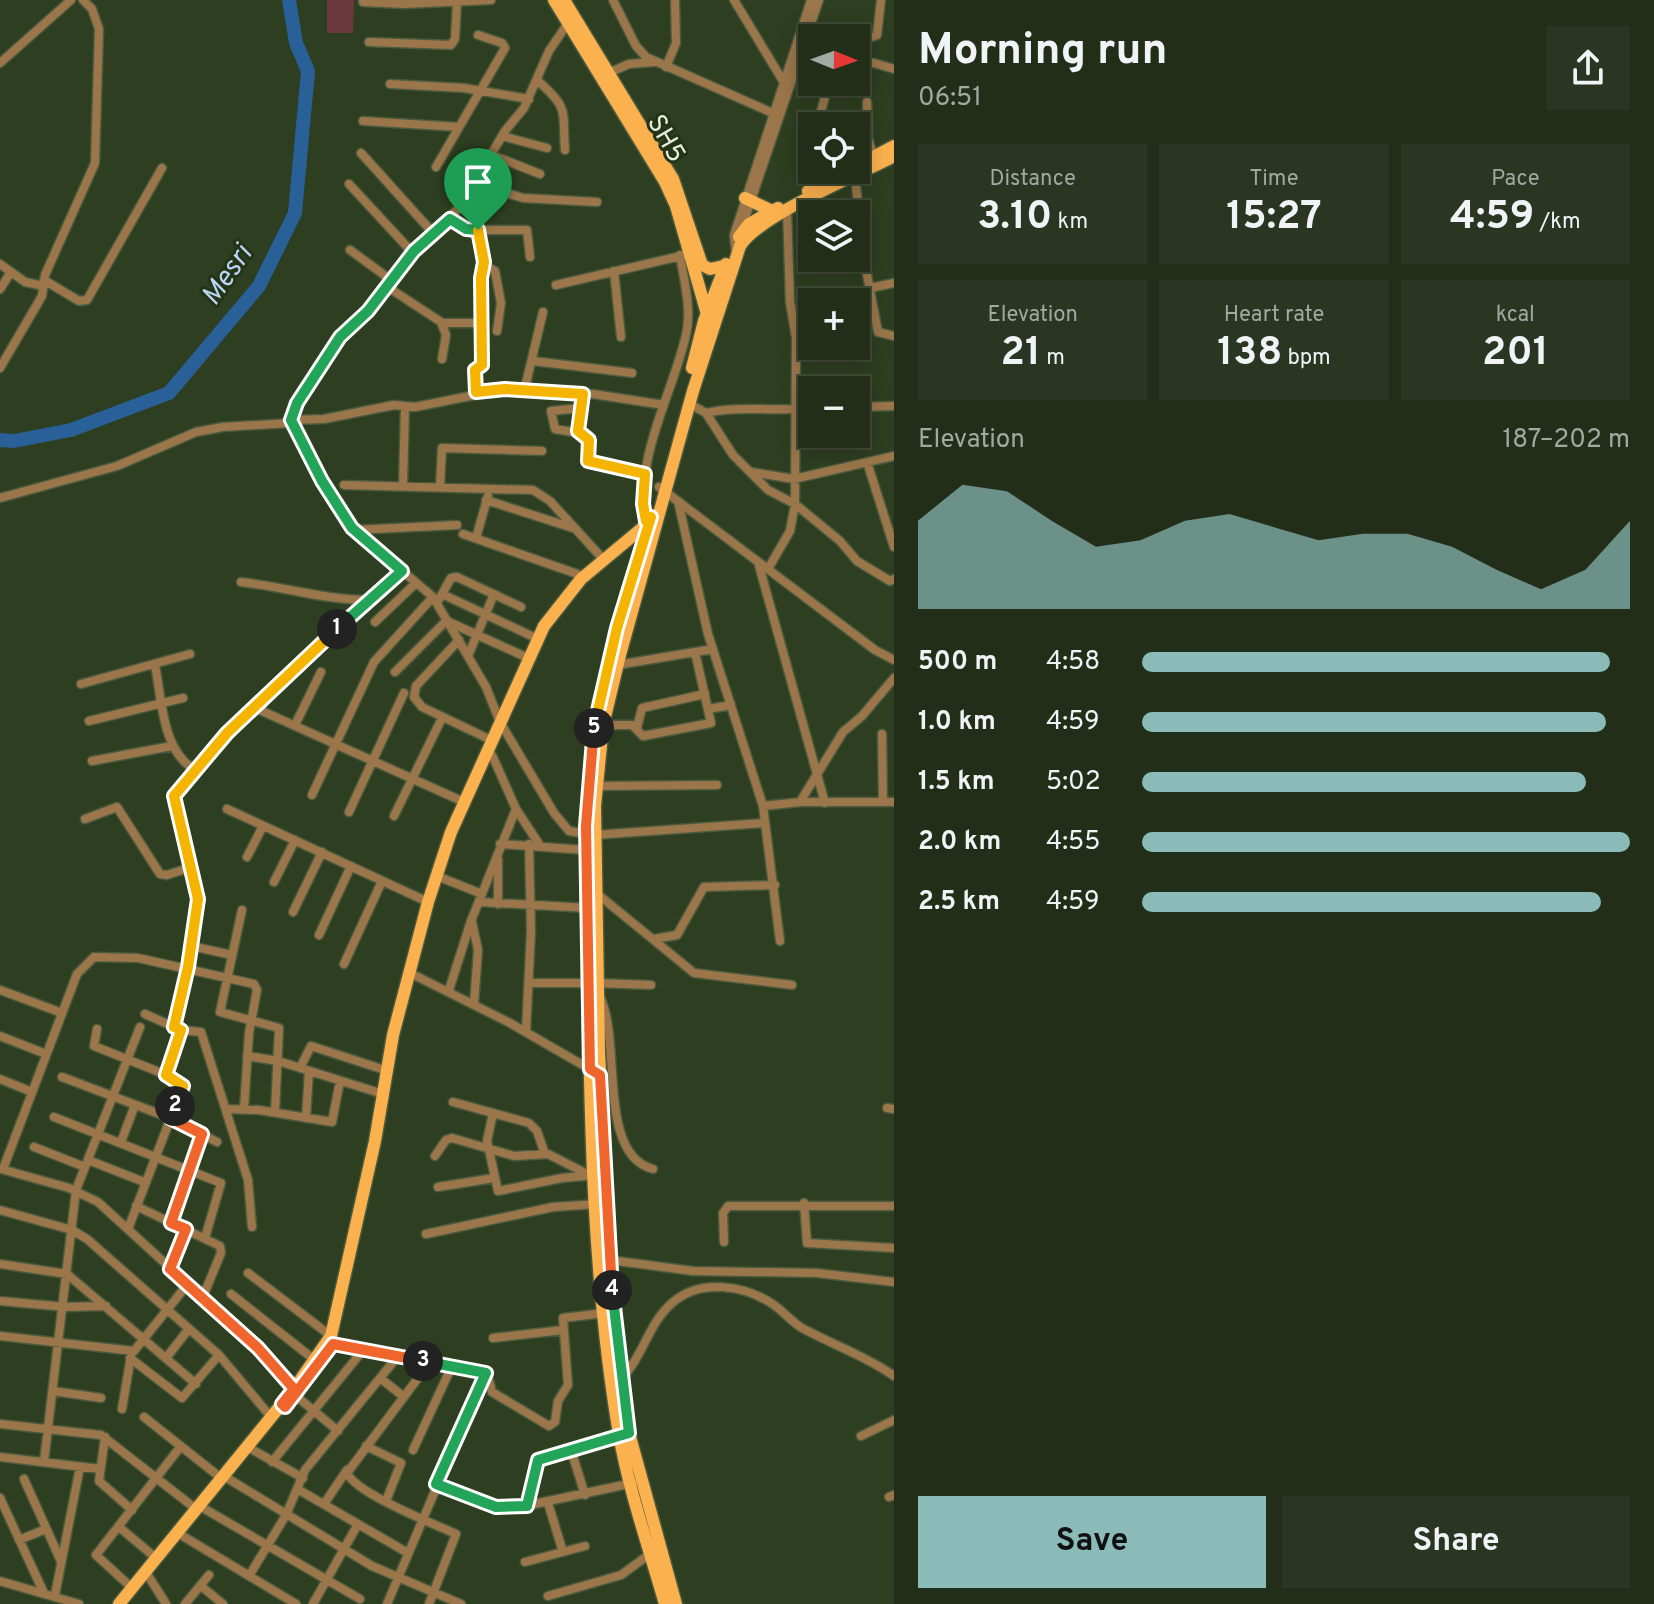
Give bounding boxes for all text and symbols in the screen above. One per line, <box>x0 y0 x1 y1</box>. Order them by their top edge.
north arrow <box>798 24 870 96</box>
map controls <box>798 24 870 448</box>
text: Morning run <box>918 24 1168 80</box>
button: share <box>1546 26 1630 110</box>
text: 06:51 <box>918 82 982 115</box>
street label: SH5 <box>638 109 692 169</box>
button: locate <box>798 112 870 184</box>
pin <box>444 148 512 230</box>
icon: arrive <box>456 160 500 204</box>
text: Distance <box>989 166 1076 193</box>
text: Time <box>1249 166 1299 193</box>
text: Pace <box>1491 166 1539 193</box>
text: 3.10 <box>977 193 1052 243</box>
text: 15:27 <box>1226 193 1322 243</box>
text: 4:59 <box>1450 193 1534 243</box>
button: layers <box>798 200 870 272</box>
text: km <box>1052 209 1088 236</box>
text: /km <box>1534 209 1581 236</box>
water label: Mesri <box>194 237 263 313</box>
button: + <box>798 288 870 360</box>
text: Elevation <box>987 302 1078 329</box>
text: Heart rate <box>1224 302 1324 329</box>
text: kcal <box>1496 302 1535 329</box>
text: 21 <box>1001 329 1041 379</box>
text: 138 <box>1217 329 1282 379</box>
text: 201 <box>1482 329 1549 379</box>
text: m <box>1041 345 1065 372</box>
text: bpm <box>1282 345 1331 372</box>
button: − <box>798 376 870 448</box>
text: Elevation <box>918 424 1025 457</box>
text: 187–202 m <box>1502 424 1630 457</box>
pin: 1 <box>317 609 357 649</box>
text: 1 <box>333 615 341 642</box>
text: 500 m <box>918 646 997 679</box>
text: 4:58 <box>1046 646 1100 679</box>
text: 1.0 km <box>918 706 996 739</box>
text: 4:59 <box>1046 706 1099 739</box>
pin: 5 <box>574 708 614 748</box>
text: 5 <box>587 714 601 741</box>
text: 1.5 km <box>918 766 995 799</box>
text: 5:02 <box>1046 766 1101 799</box>
text: 2.0 km <box>918 826 1001 859</box>
text: 4:55 <box>1046 826 1100 859</box>
text: 2.5 km <box>918 886 1000 919</box>
text: 4:59 <box>1046 886 1099 919</box>
pin: 2 <box>155 1086 195 1126</box>
text: 2 <box>168 1092 182 1119</box>
pin: 4 <box>592 1270 632 1310</box>
text: 4 <box>605 1276 619 1303</box>
pin: 3 <box>403 1341 443 1381</box>
text: 3 <box>416 1347 430 1374</box>
button: Save <box>918 1496 1266 1588</box>
button: Share <box>1282 1496 1630 1588</box>

